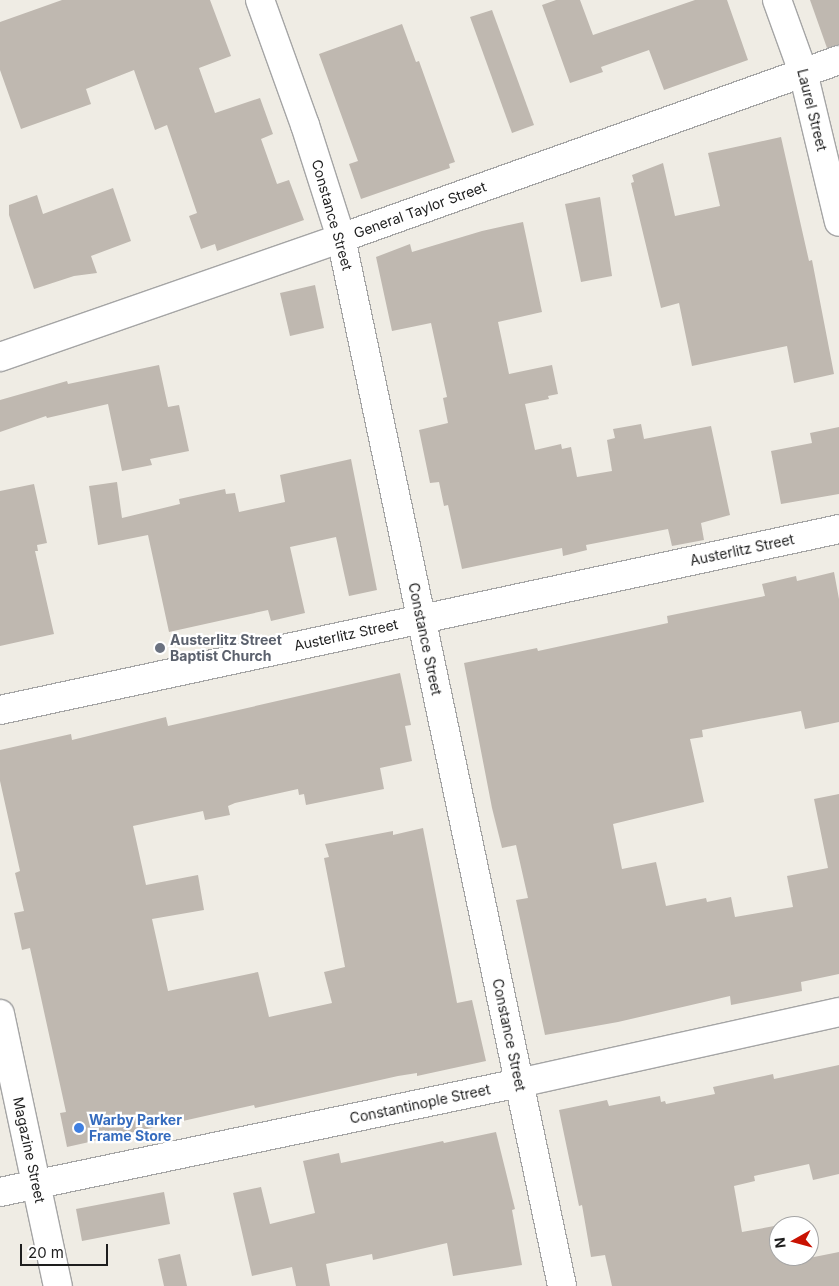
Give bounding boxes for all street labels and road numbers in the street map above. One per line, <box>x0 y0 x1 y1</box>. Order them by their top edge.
street label: Laurel Street <box>794 67 830 153</box>
street label: Constance Street <box>308 158 356 272</box>
street label: General Taylor Street <box>352 178 488 242</box>
street label: Austerlitz Street <box>688 531 796 569</box>
street label: Constance Street <box>405 581 445 697</box>
street label: Austerlitz Street <box>292 616 400 654</box>
street label: Constance Street <box>489 977 529 1093</box>
street label: Constantinople Street <box>348 1081 492 1127</box>
street label: Magazine Street <box>10 1095 48 1205</box>

